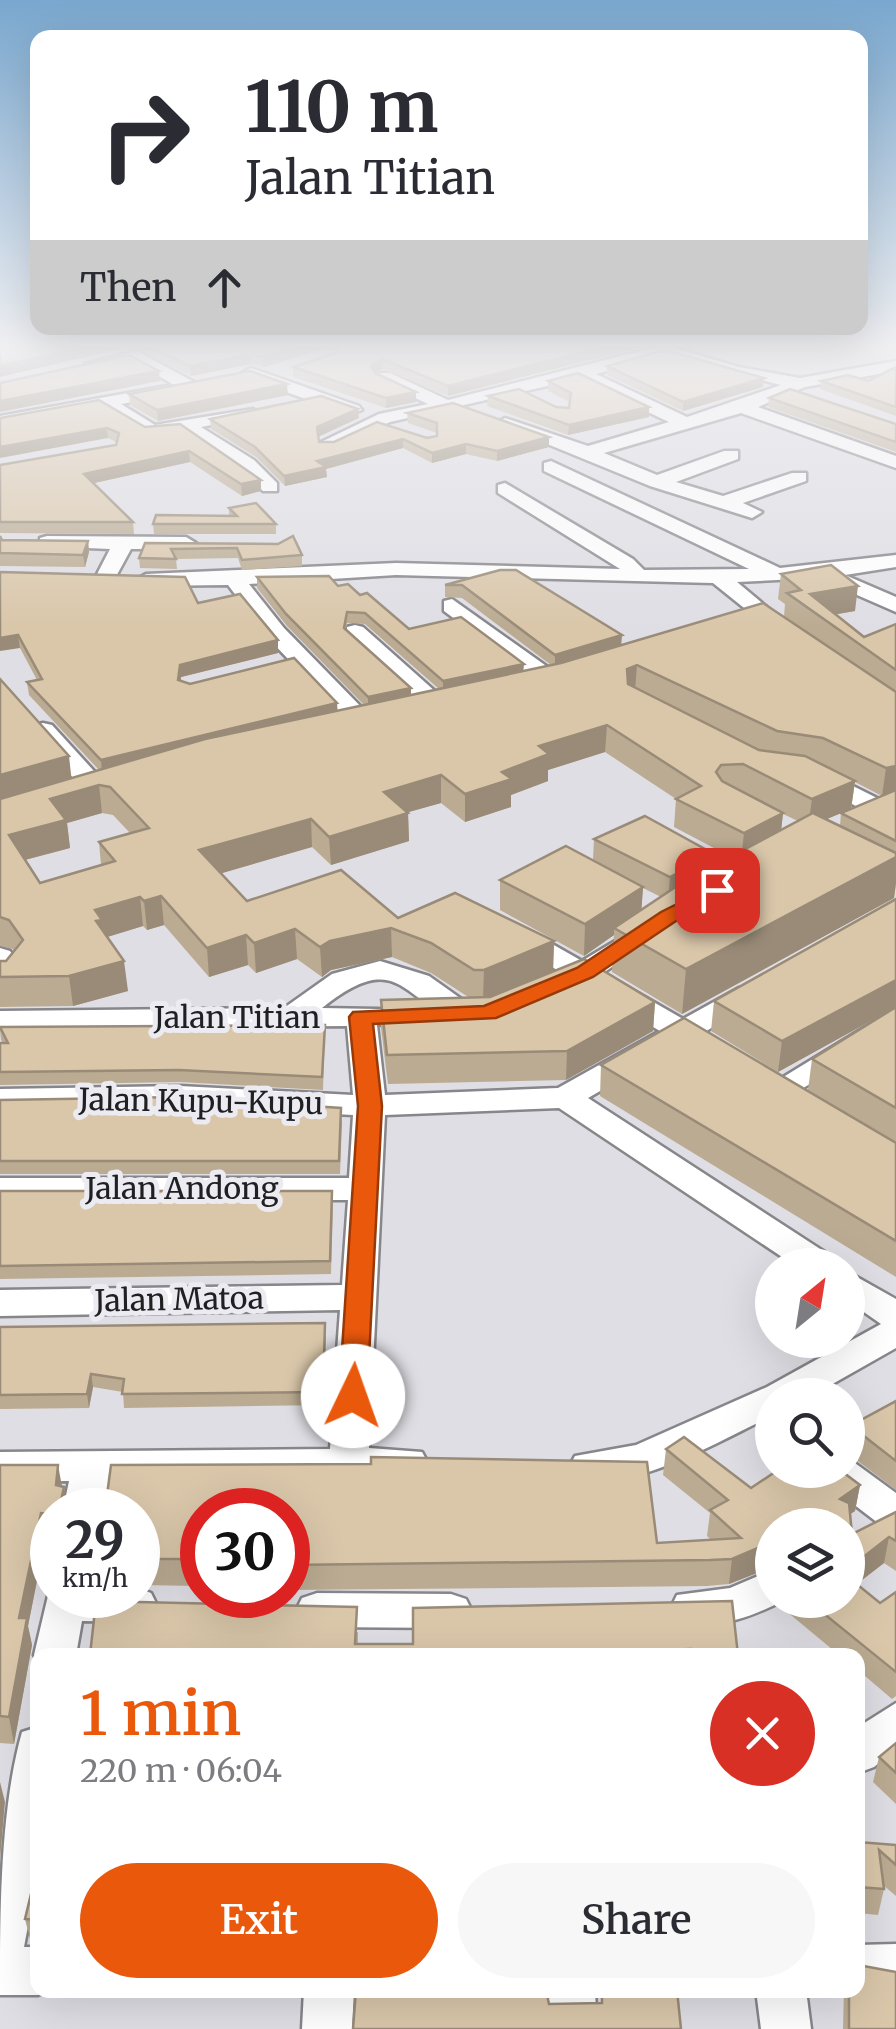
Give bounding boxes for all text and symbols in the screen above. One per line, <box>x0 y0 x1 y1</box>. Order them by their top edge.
text: 110 m <box>245 63 438 151</box>
icon: right <box>80 70 210 200</box>
text: Jalan Titian <box>245 150 495 206</box>
icon: ahead <box>197 260 252 315</box>
text: Then <box>80 264 177 311</box>
pin <box>675 848 760 933</box>
icon: arrive <box>690 863 745 918</box>
street label: Jalan Titian <box>153 998 320 1036</box>
street label: Jalan Kupu-Kupu <box>77 1080 324 1122</box>
street label: Jalan Andong <box>84 1169 279 1207</box>
north arrow <box>755 1248 865 1358</box>
map controls <box>755 1248 865 1618</box>
street label: Jalan Matoa <box>93 1279 264 1319</box>
position arrow <box>301 1344 405 1448</box>
button: search <box>755 1378 865 1488</box>
speed limit sign: 30 <box>180 1488 310 1618</box>
button: layers <box>755 1508 865 1618</box>
text: 29 <box>65 1509 125 1572</box>
text: km/h <box>62 1562 128 1594</box>
text: 1 min <box>80 1676 241 1751</box>
button: close <box>710 1681 815 1786</box>
text: 220 m · 06:04 <box>80 1751 282 1791</box>
button: Exit <box>80 1863 438 1978</box>
button: Share <box>458 1863 815 1978</box>

